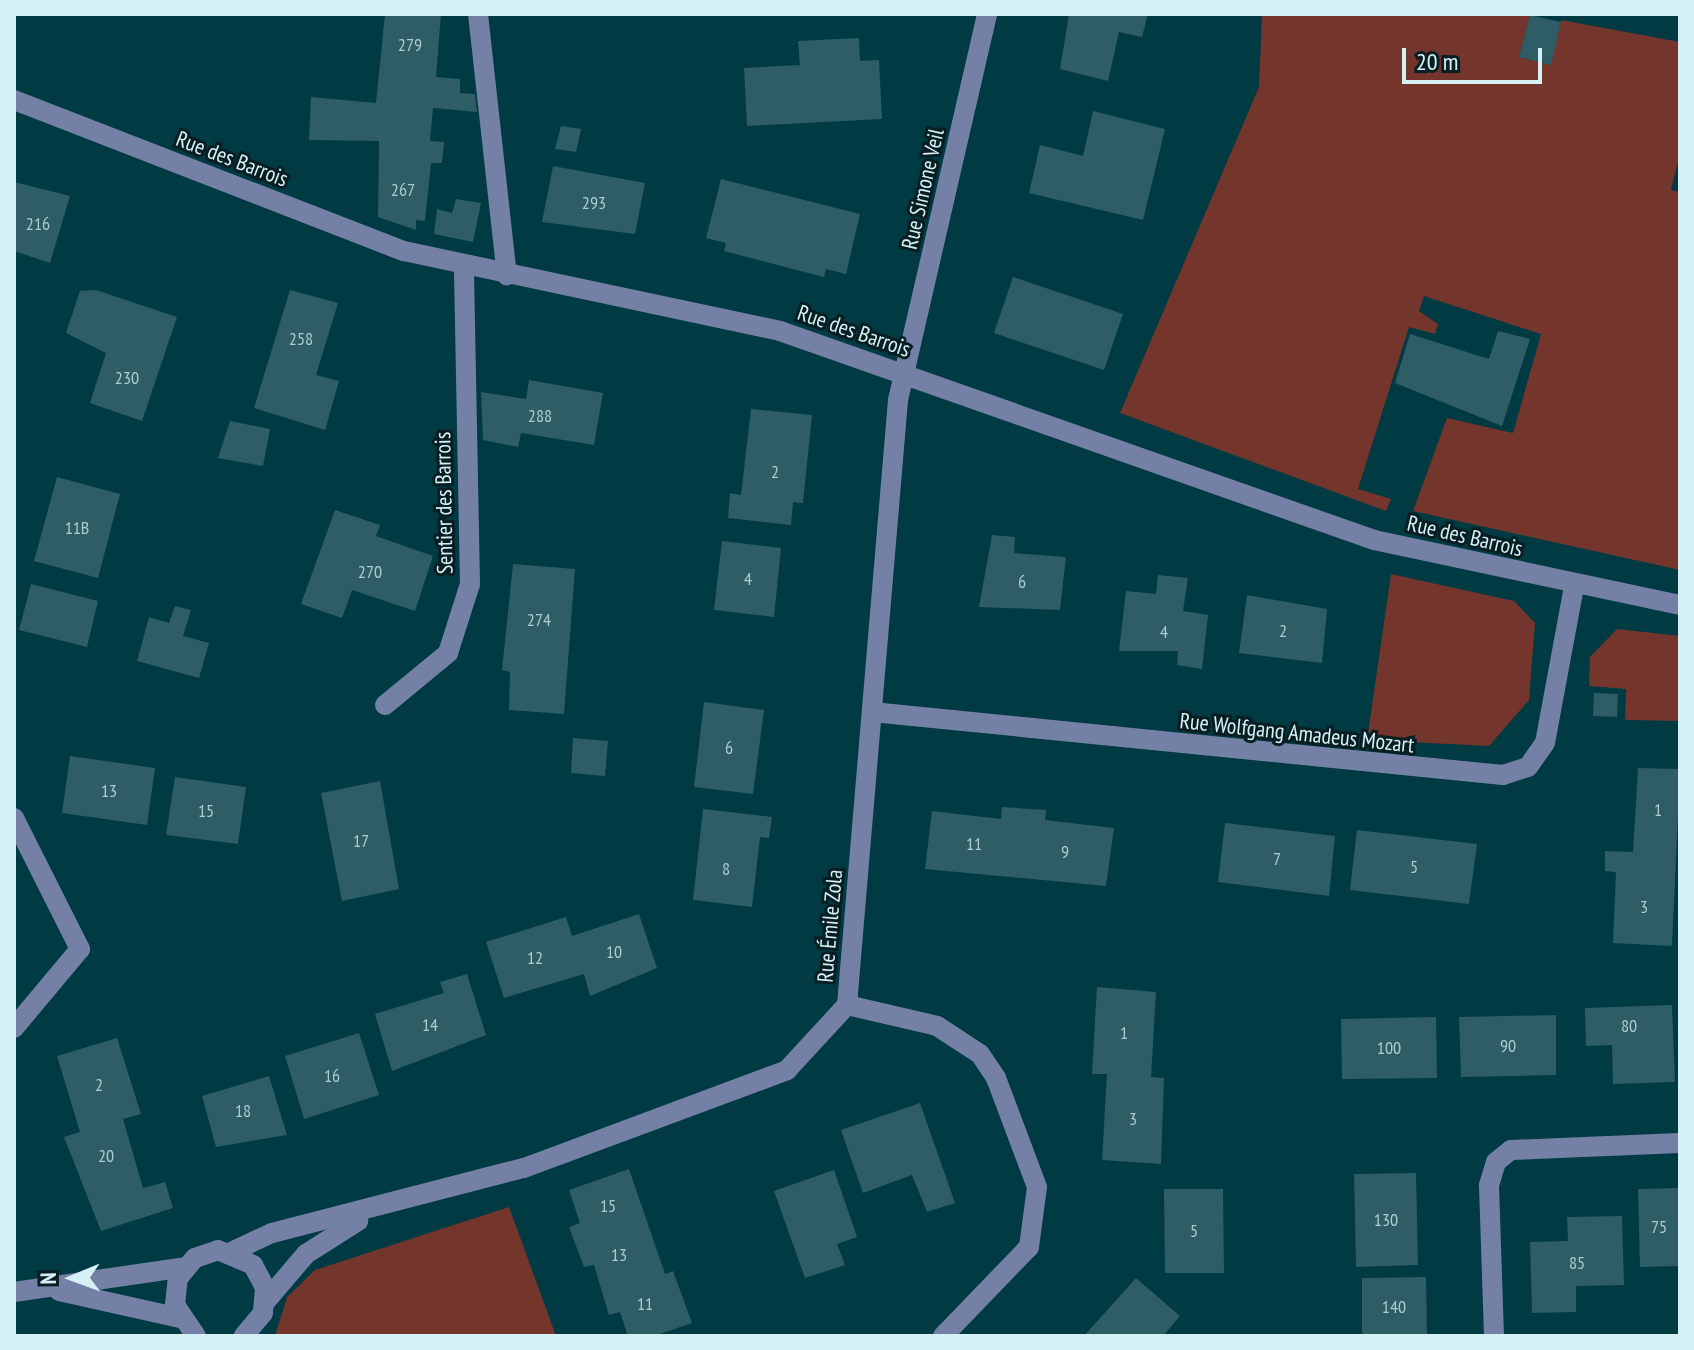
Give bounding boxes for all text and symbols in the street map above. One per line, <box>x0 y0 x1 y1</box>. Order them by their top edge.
scale bar <box>1406 32 1546 82</box>
house number: 279 <box>398 34 422 56</box>
text: 20 m <box>1416 46 1458 77</box>
street label: Rue des Barrois <box>172 126 292 192</box>
street label: Rue Simone Veil <box>896 126 950 252</box>
house number: 267 <box>391 179 415 201</box>
house number: 293 <box>582 192 606 214</box>
house number: 216 <box>26 213 50 235</box>
street label: Rue des Barrois <box>794 299 914 363</box>
house number: 258 <box>289 328 313 350</box>
house number: 230 <box>115 367 139 389</box>
house number: 288 <box>528 405 552 427</box>
street label: Sentier des Barrois <box>430 432 458 574</box>
house number: 2 <box>771 461 779 483</box>
street label: Rue des Barrois <box>1405 510 1525 562</box>
house number: 11B <box>65 517 89 539</box>
house number: 270 <box>358 561 382 583</box>
house number: 4 <box>744 568 752 590</box>
house number: 6 <box>1018 571 1026 593</box>
house number: 274 <box>527 609 551 631</box>
house number: 2 <box>1279 620 1287 642</box>
house number: 4 <box>1160 621 1168 643</box>
street label: Rue Wolfgang Amadeus Mozart <box>1178 708 1416 758</box>
house number: 6 <box>725 737 733 759</box>
house number: 13 <box>101 780 117 802</box>
house number: 1 <box>1654 799 1662 821</box>
house number: 15 <box>198 800 214 822</box>
house number: 17 <box>353 830 369 852</box>
house number: 11 <box>966 833 982 855</box>
house number: 9 <box>1061 841 1069 863</box>
house number: 7 <box>1273 848 1281 870</box>
house number: 5 <box>1410 856 1418 878</box>
house number: 8 <box>722 858 730 880</box>
street label: Rue Émile Zola <box>812 868 848 984</box>
house number: 3 <box>1640 896 1648 918</box>
house number: 10 <box>606 941 622 963</box>
house number: 12 <box>527 947 543 969</box>
house number: 14 <box>422 1014 438 1036</box>
house number: 80 <box>1621 1015 1637 1037</box>
house number: 1 <box>1120 1022 1128 1044</box>
house number: 90 <box>1500 1035 1516 1057</box>
house number: 100 <box>1377 1037 1401 1059</box>
house number: 16 <box>324 1065 340 1087</box>
house number: 2 <box>95 1074 103 1096</box>
house number: 18 <box>235 1100 251 1122</box>
house number: 3 <box>1129 1108 1137 1130</box>
house number: 20 <box>98 1145 114 1167</box>
house number: 15 <box>600 1195 616 1217</box>
house number: 130 <box>1374 1209 1398 1231</box>
house number: 75 <box>1651 1216 1667 1238</box>
house number: 5 <box>1190 1220 1198 1242</box>
north arrow <box>32 1238 112 1318</box>
house number: 13 <box>611 1244 627 1266</box>
house number: 85 <box>1569 1252 1585 1274</box>
text: N <box>34 1272 62 1285</box>
house number: 11 <box>637 1293 653 1315</box>
house number: 140 <box>1382 1296 1406 1318</box>

